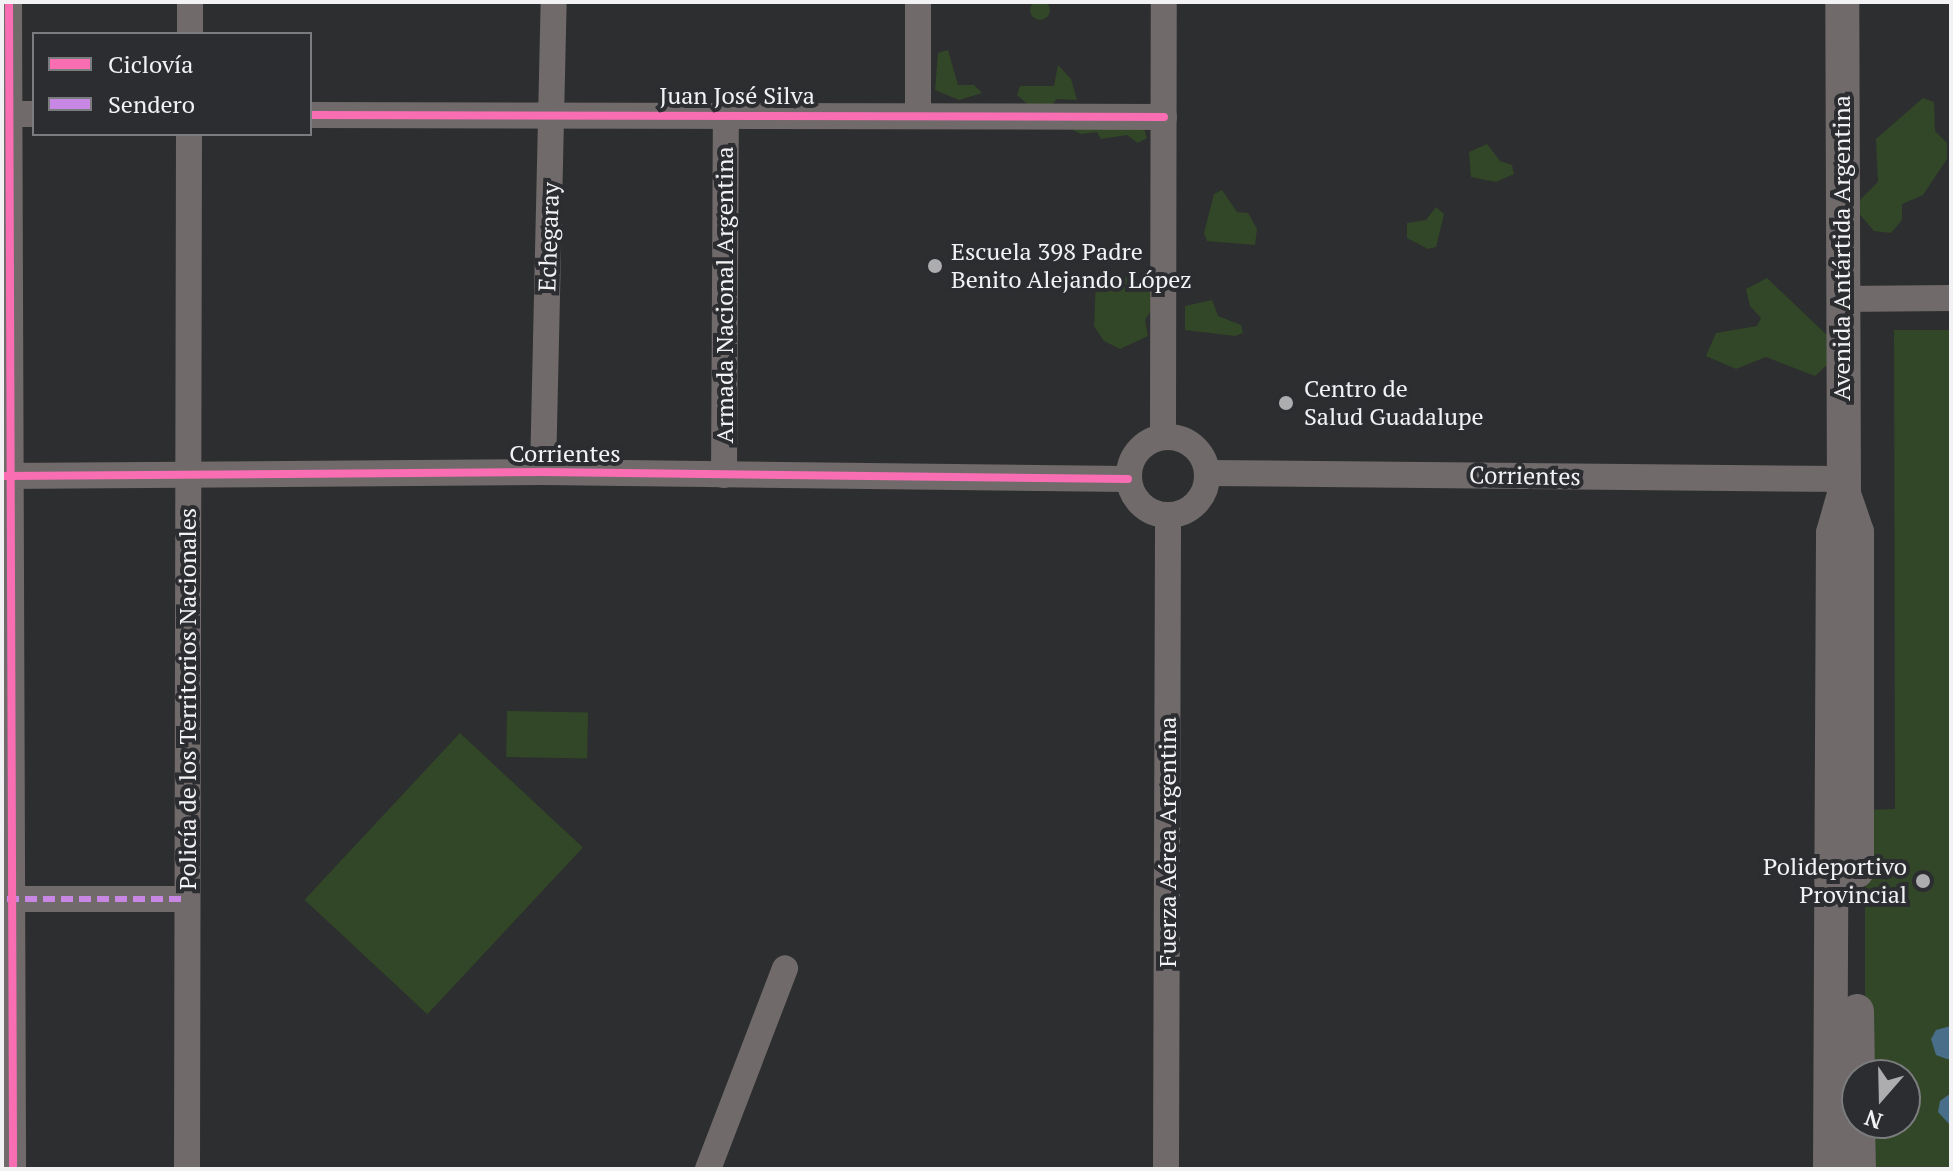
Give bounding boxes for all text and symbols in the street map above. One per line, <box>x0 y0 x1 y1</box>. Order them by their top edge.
legend <box>32 32 312 136</box>
text: Ciclovía <box>108 48 193 80</box>
street label: Juan José Silva <box>659 82 815 110</box>
text: Sendero <box>108 88 195 120</box>
street label: Avenida Antártida Argentina <box>1828 95 1856 401</box>
street label: Armada Nacional Argentina <box>711 146 739 444</box>
street label: Echegaray <box>533 182 565 292</box>
place label: Escuela 398 Padre Benito Alejando López <box>951 238 1192 294</box>
marker: Escuela 398 Padre Benito Alejando López <box>926 257 944 275</box>
place label: Centro de Salud Guadalupe <box>1304 375 1484 431</box>
marker: Centro de Salud Guadalupe <box>1275 392 1297 414</box>
street label: Corrientes <box>509 440 621 468</box>
street label: Corrientes <box>1469 461 1581 491</box>
street label: Policía de los Territorios Nacionales <box>174 508 202 890</box>
street label: Fuerza Aérea Argentina <box>1154 716 1182 968</box>
place label: Polideportivo Provincial <box>1763 853 1907 909</box>
marker: Polideportivo Provincial <box>1914 872 1932 890</box>
north arrow <box>1841 1059 1921 1139</box>
text: N <box>1861 1104 1886 1137</box>

